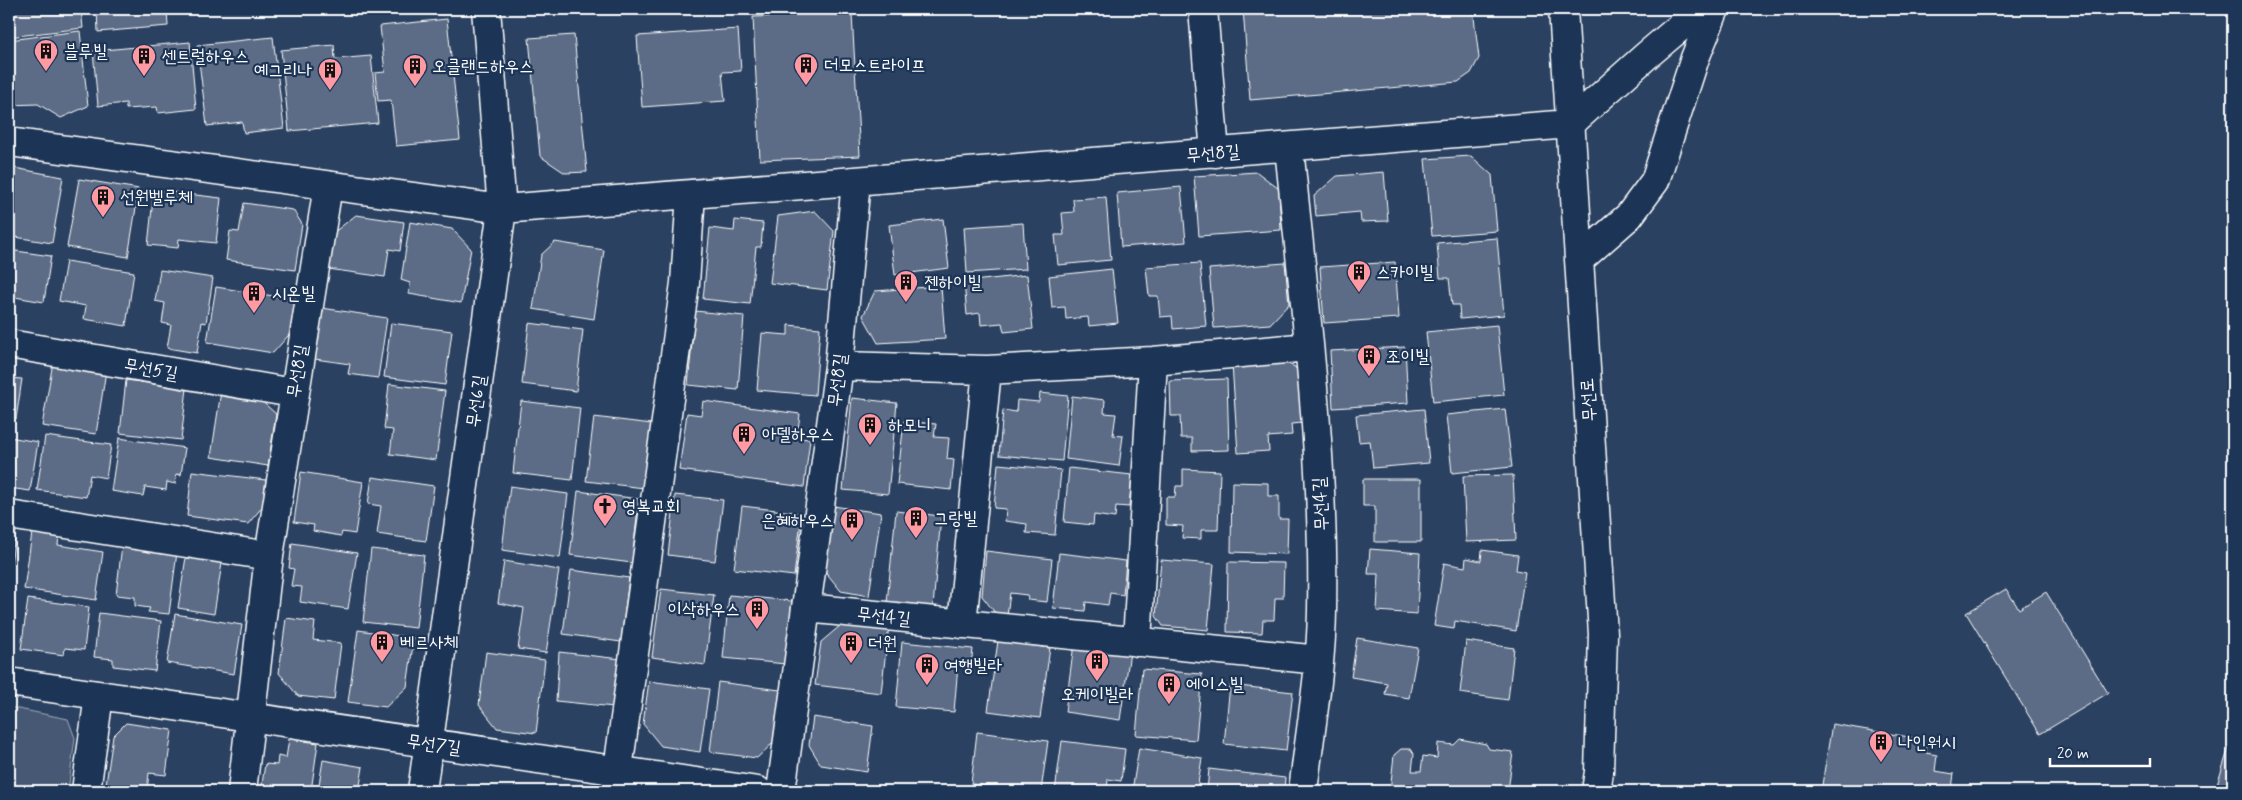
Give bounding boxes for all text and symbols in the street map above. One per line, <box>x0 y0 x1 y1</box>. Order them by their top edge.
building icon: 블루빌 <box>33 38 59 72</box>
place label: 블루빌 <box>64 40 108 64</box>
building icon: 센트럴하우스 <box>131 43 157 77</box>
place label: 센트럴하우스 <box>162 45 249 69</box>
building icon: 더모스트라이프 <box>793 52 819 86</box>
building icon: 오클랜드하우스 <box>402 53 428 87</box>
place label: 더모스트라이프 <box>824 54 925 78</box>
place label: 오클랜드하우스 <box>432 55 533 79</box>
building icon: 예그리나 <box>317 57 343 91</box>
place label: 예그리나 <box>254 59 313 83</box>
street label: 무선8길 <box>1185 140 1241 168</box>
building icon: 선원벨루체 <box>90 184 116 218</box>
place label: 선원벨루체 <box>120 186 192 210</box>
building icon: 스카이빌 <box>1346 259 1372 293</box>
place label: 스카이빌 <box>1376 261 1434 285</box>
building icon: 젠하이빌 <box>893 269 919 303</box>
place label: 젠하이빌 <box>924 271 982 295</box>
building icon: 시온빌 <box>241 280 267 314</box>
place label: 시온빌 <box>272 282 316 306</box>
street label: 무선8길 <box>282 342 314 400</box>
building icon: 조이빌 <box>1356 343 1382 377</box>
place label: 조이빌 <box>1386 345 1430 369</box>
street label: 무선8길 <box>823 352 853 408</box>
street label: 무선5길 <box>122 353 180 387</box>
street label: 무선6길 <box>461 373 493 429</box>
street label: 무선로 <box>1576 377 1602 422</box>
building icon: 하모니 <box>857 412 883 446</box>
place label: 하모니 <box>888 414 931 438</box>
building icon: 아델하우스 <box>731 421 757 455</box>
place label: 아델하우스 <box>762 423 834 447</box>
street label: 무선4길 <box>1308 476 1334 532</box>
church icon: 영복교회 <box>592 493 618 527</box>
place label: 영복교회 <box>622 495 680 519</box>
building icon: 그랑빌 <box>903 505 929 539</box>
building icon: 은혜하우스 <box>839 507 865 541</box>
place label: 그랑빌 <box>934 507 978 531</box>
place label: 은혜하우스 <box>762 509 834 533</box>
building icon: 이삭하우스 <box>744 596 770 630</box>
place label: 이삭하우스 <box>668 598 740 622</box>
street label: 무선4길 <box>856 602 912 632</box>
building icon: 베르사체 <box>369 629 395 663</box>
building icon: 더원 <box>838 630 864 664</box>
place label: 베르사체 <box>400 631 458 655</box>
place label: 더원 <box>868 632 897 656</box>
building icon: 오케이빌라 <box>1084 648 1110 682</box>
building icon: 여행빌라 <box>914 652 940 686</box>
place label: 여행빌라 <box>944 654 1002 678</box>
building icon: 에이스빌 <box>1156 671 1182 705</box>
place label: 에이스빌 <box>1186 673 1244 697</box>
place label: 오케이빌라 <box>1061 683 1134 707</box>
street label: 무선7길 <box>405 729 463 761</box>
building icon: 나인워시 <box>1868 729 1894 763</box>
place label: 나인워시 <box>1898 731 1956 755</box>
scale bar <box>2050 735 2150 767</box>
text: 20 m <box>2057 744 2089 764</box>

